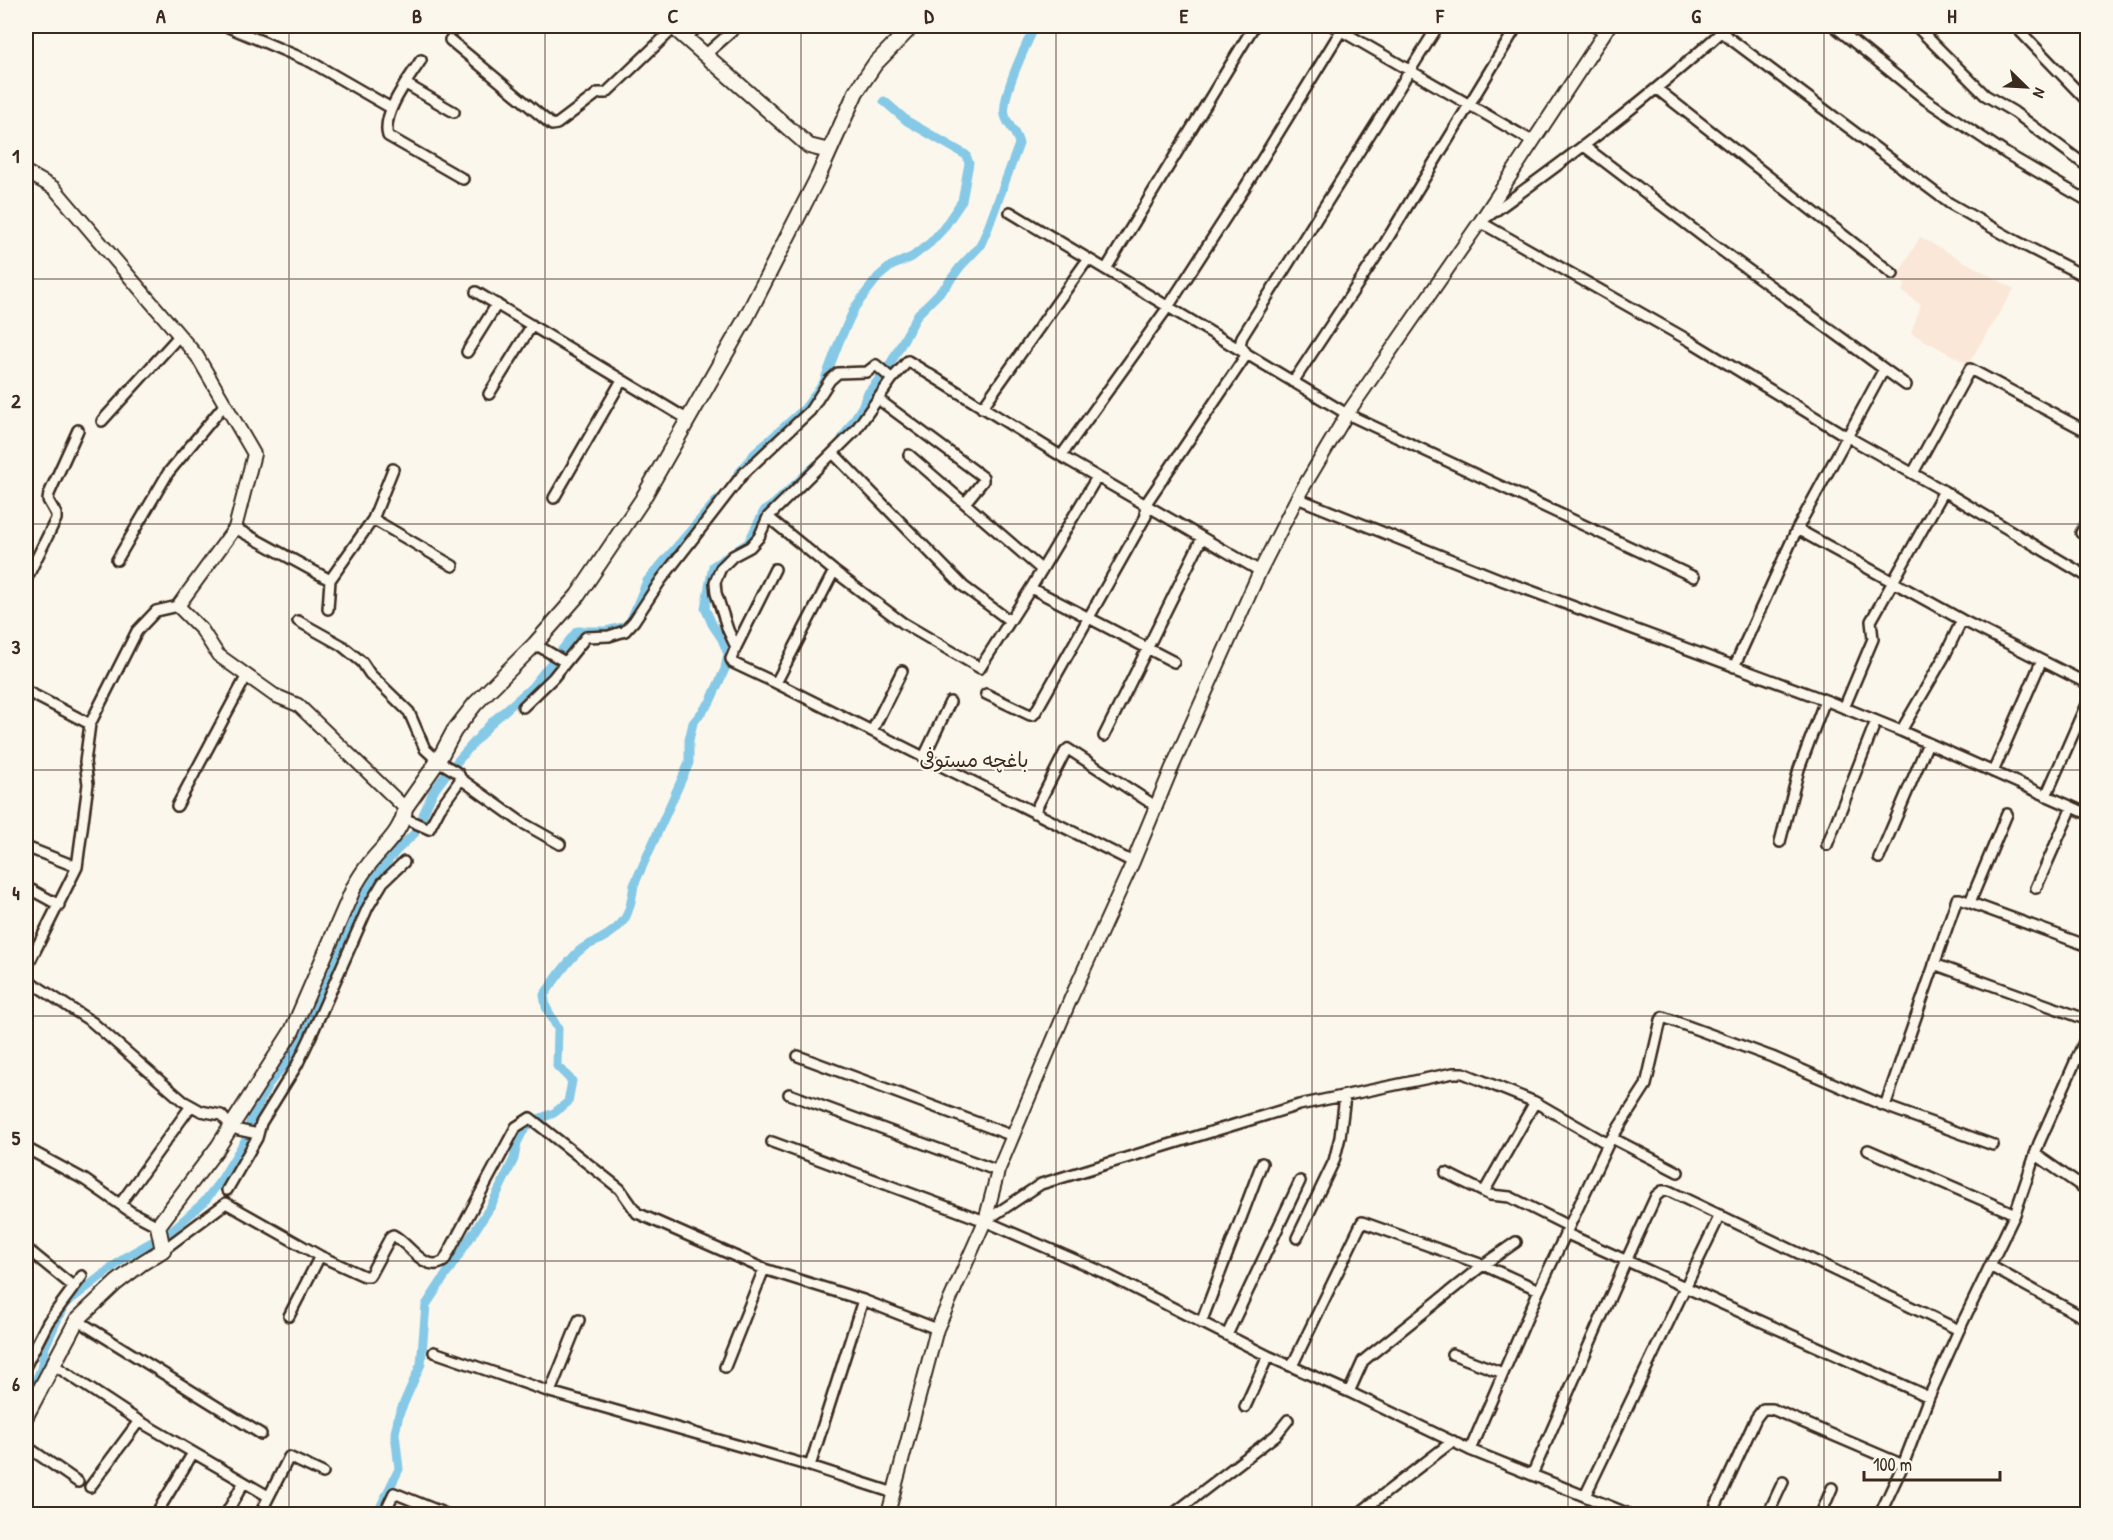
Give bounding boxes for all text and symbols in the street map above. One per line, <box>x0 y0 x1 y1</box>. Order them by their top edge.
text: A <box>156 2 166 29</box>
text: B <box>412 2 422 29</box>
text: C <box>668 2 679 29</box>
text: D <box>924 2 934 29</box>
text: E <box>1180 2 1189 29</box>
text: F <box>1435 2 1445 29</box>
text: G <box>1691 2 1701 29</box>
text: H <box>1947 2 1957 29</box>
north arrow <box>1996 57 2056 117</box>
text: N <box>2028 85 2051 102</box>
text: 1 <box>12 142 20 169</box>
text: 2 <box>11 387 21 414</box>
text: 3 <box>12 633 21 660</box>
district label: باغچه مستوفی <box>919 746 1029 773</box>
text: 4 <box>12 879 20 906</box>
text: 5 <box>12 1124 21 1151</box>
text: 6 <box>12 1370 20 1397</box>
scale bar <box>1864 1444 2000 1482</box>
text: 100 m <box>1873 1452 1912 1477</box>

